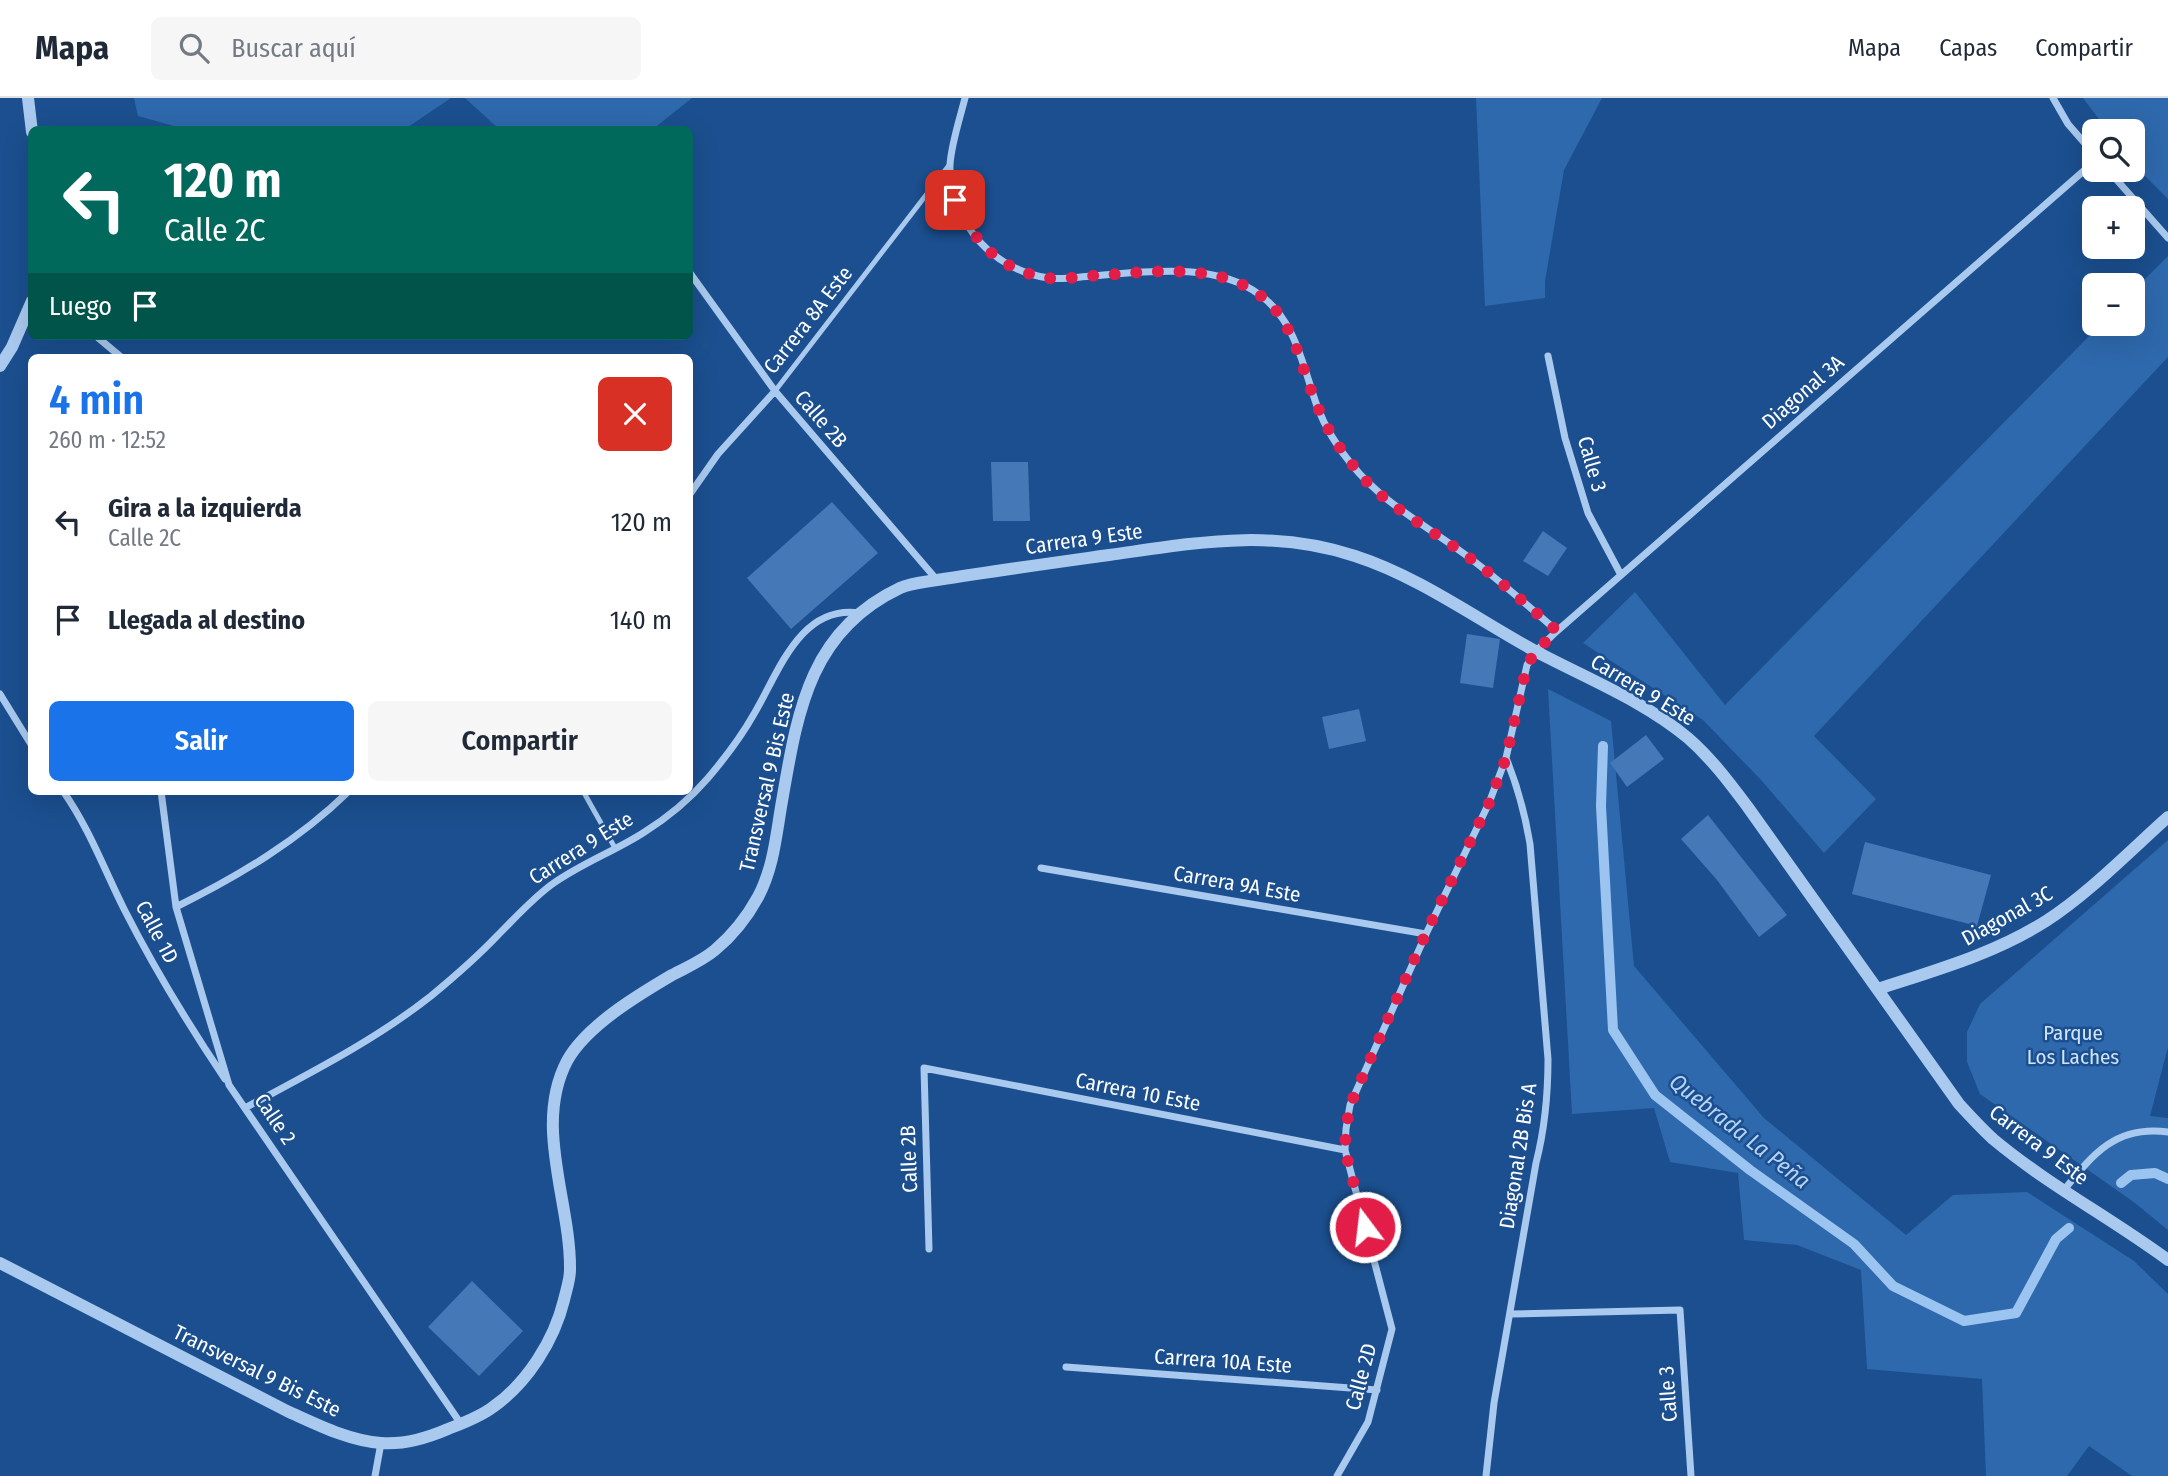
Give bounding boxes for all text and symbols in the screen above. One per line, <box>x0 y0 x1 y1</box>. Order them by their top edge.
search box <box>151 17 641 80</box>
text: Mapa <box>35 28 109 68</box>
icon: search <box>175 29 213 67</box>
text: Buscar aquí <box>231 33 356 64</box>
text: Mapa <box>1848 34 1901 62</box>
text: Capas <box>1939 34 1997 62</box>
text: Compartir <box>2035 34 2133 62</box>
map controls <box>2082 119 2145 336</box>
button: search <box>2082 119 2145 182</box>
text: 120 m <box>164 151 282 210</box>
icon: left <box>49 154 140 245</box>
pin <box>925 170 985 230</box>
icon: arrive <box>936 181 974 219</box>
button: + <box>2082 196 2145 259</box>
text: Calle 2C <box>164 211 265 249</box>
street label: Carrera 8A Este <box>758 261 858 379</box>
button: − <box>2082 273 2145 336</box>
icon: arrive <box>126 287 164 325</box>
text: Luego <box>49 291 112 322</box>
street label: Diagonal 3A <box>1757 349 1849 435</box>
text: 4 min <box>49 375 144 425</box>
button: close <box>598 377 672 451</box>
street label: Calle 2B <box>789 385 853 453</box>
text: 260 m · 12:52 <box>49 426 166 454</box>
street label: Calle 3 <box>1572 433 1612 495</box>
text: Gira a la izquierda <box>108 493 302 524</box>
icon: left <box>49 503 87 541</box>
text: 120 m <box>611 507 672 538</box>
street label: Carrera 9 Este <box>1024 518 1144 560</box>
text: Calle 2C <box>108 524 181 552</box>
icon: arrive <box>49 601 87 639</box>
text: Llegada al destino <box>108 605 305 636</box>
text: 140 m <box>610 605 672 636</box>
street label: Carrera 9 Este <box>1586 649 1700 731</box>
street label: Transversal 9 Bis Este <box>734 690 800 874</box>
button: Salir <box>49 701 354 781</box>
button: Compartir <box>368 701 672 781</box>
street label: Carrera 9 Este <box>524 806 638 890</box>
street label: Carrera 9A Este <box>1171 860 1303 908</box>
street label: Diagonal 3C <box>1957 880 2057 952</box>
street label: Calle 1D <box>130 896 184 968</box>
park label: Parque Los Laches <box>2027 1020 2119 1070</box>
street label: Carrera 10 Este <box>1073 1067 1203 1117</box>
water label: Quebrada La Peña <box>1664 1067 1816 1195</box>
street label: Diagonal 2B Bis A <box>1494 1081 1542 1231</box>
street label: Calle 2 <box>249 1088 301 1150</box>
street label: Carrera 9 Este <box>1984 1099 2094 1191</box>
street label: Calle 2B <box>895 1125 923 1193</box>
position arrow <box>1328 1190 1402 1264</box>
street label: Transversal 9 Bis Este <box>169 1319 345 1423</box>
street label: Calle 2D <box>1340 1341 1382 1413</box>
street label: Carrera 10A Este <box>1153 1343 1293 1379</box>
street label: Calle 3 <box>1653 1365 1683 1423</box>

